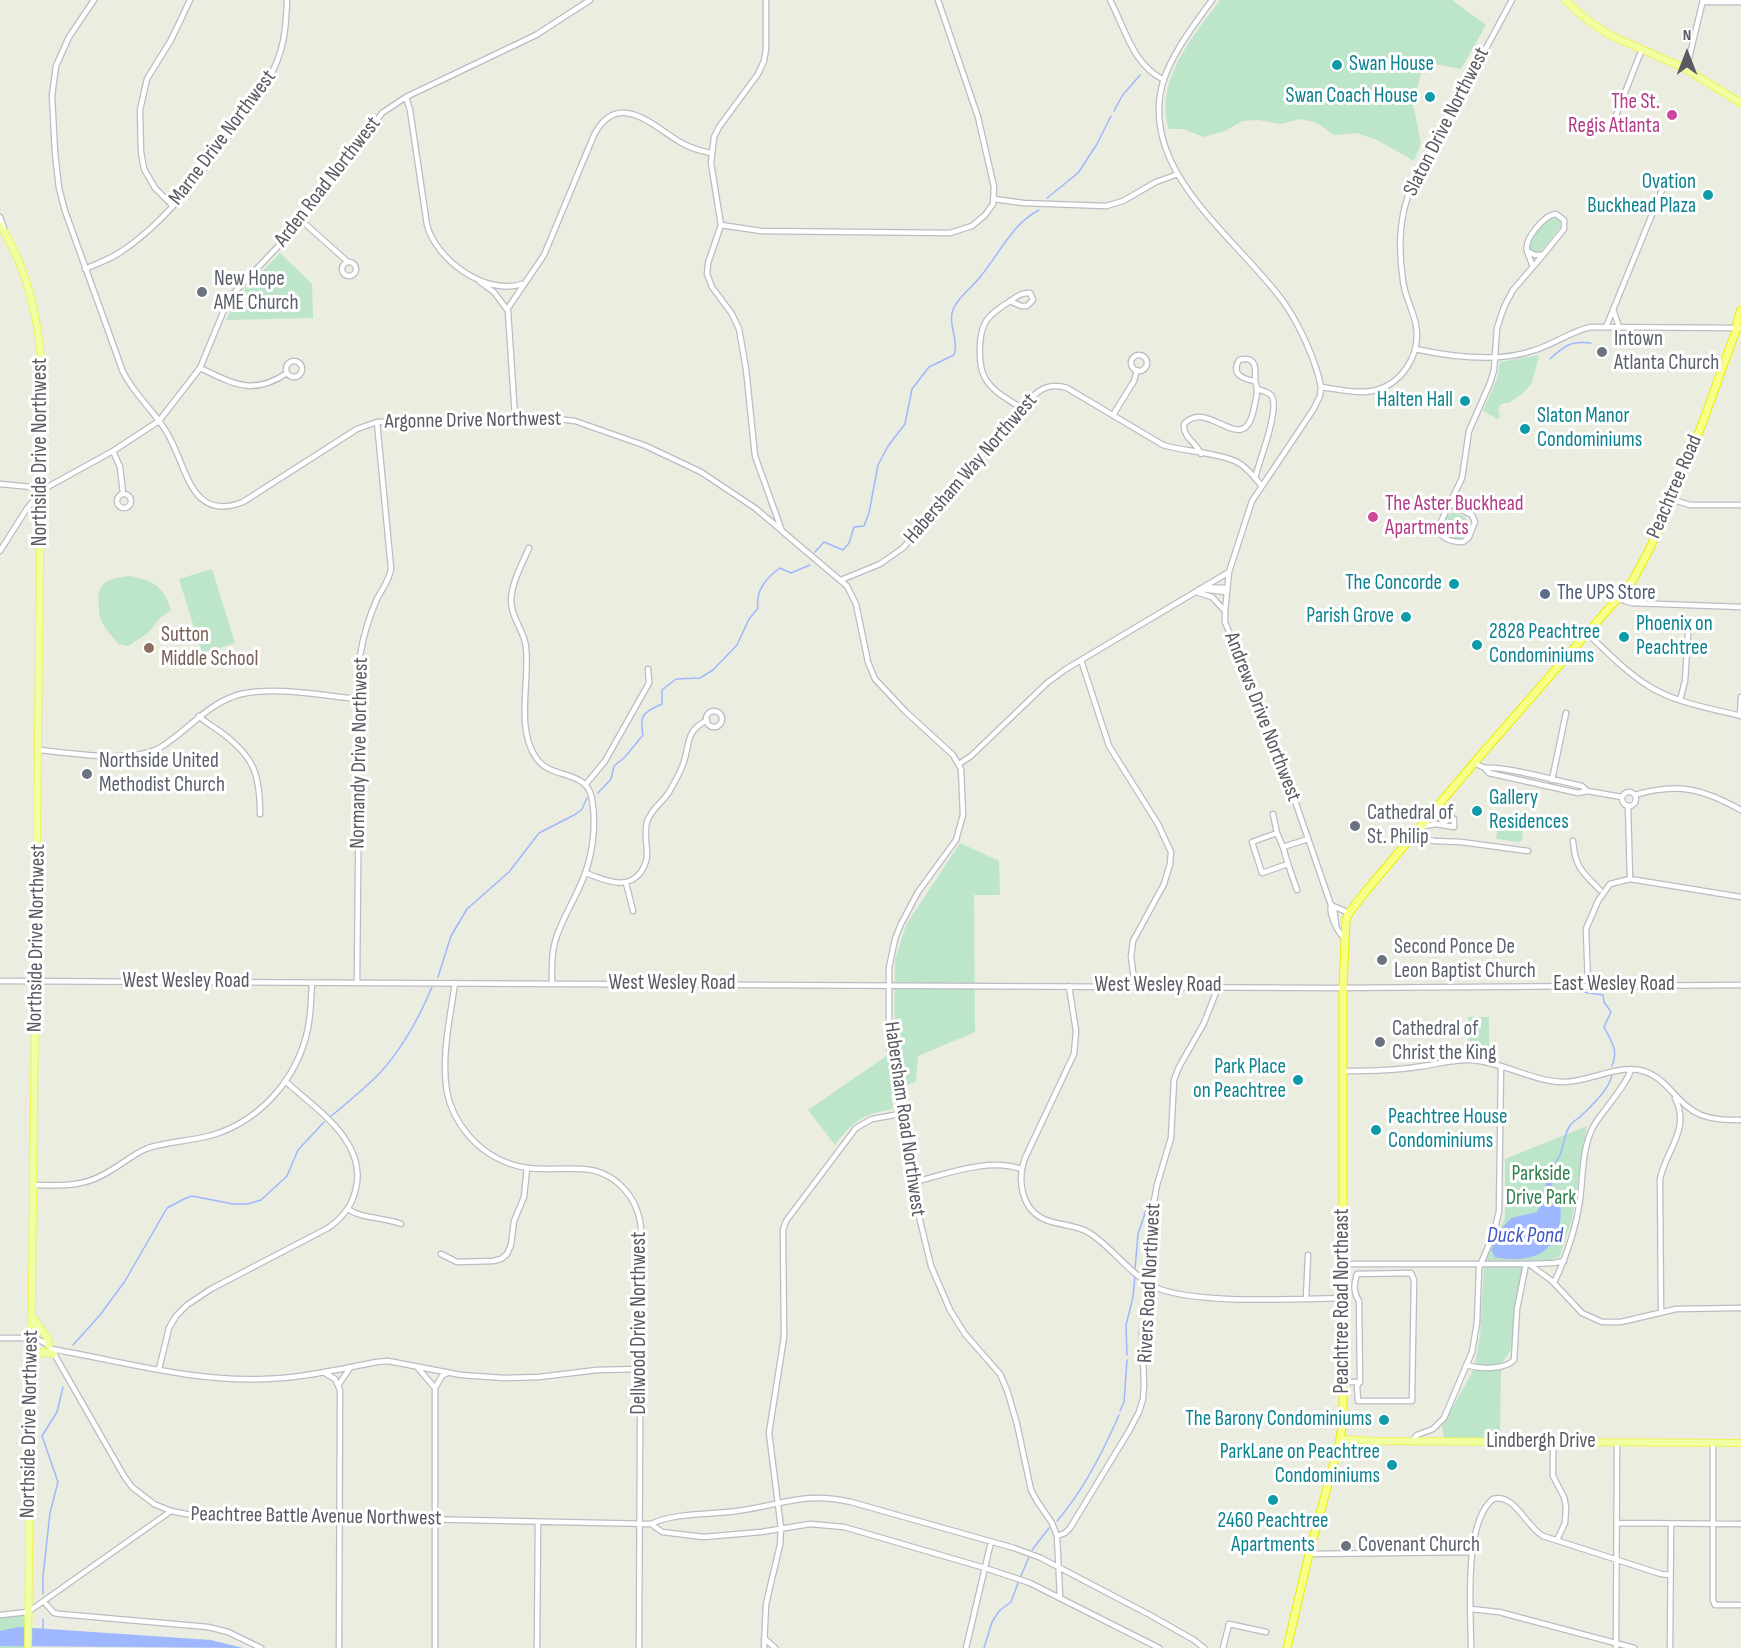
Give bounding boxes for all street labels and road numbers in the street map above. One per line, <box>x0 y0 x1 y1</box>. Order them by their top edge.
street label: Slaton Drive Northwest <box>1399 43 1495 201</box>
street label: Marne Drive Northwest <box>164 66 282 210</box>
street label: Arden Road Northwest <box>269 112 387 252</box>
street label: Northside Drive Northwest <box>28 358 54 546</box>
street label: Habersham Way Northwest <box>899 389 1043 549</box>
street label: Argonne Drive Northwest <box>384 407 562 435</box>
street label: Peachtree Road <box>1642 431 1708 543</box>
street label: Andrews Drive Northwest <box>1218 629 1306 805</box>
street label: Normandy Drive Northwest <box>346 657 374 849</box>
street label: Northside Drive Northwest <box>23 844 51 1032</box>
street label: West Wesley Road <box>123 969 249 995</box>
street label: West Wesley Road <box>609 971 735 997</box>
street label: East Wesley Road <box>1553 972 1675 998</box>
street label: West Wesley Road <box>1095 973 1221 999</box>
street label: Habersham Road Northwest <box>878 1020 930 1218</box>
street label: Rivers Road Northwest <box>1133 1202 1167 1364</box>
street label: Peachtree Road Northeast <box>1330 1208 1356 1394</box>
street label: Dellwood Drive Northwest <box>627 1232 653 1414</box>
street label: Northside Drive Northwest <box>16 1330 44 1518</box>
street label: Lindbergh Drive <box>1486 1429 1596 1455</box>
street label: Peachtree Battle Avenue Northwest <box>190 1502 442 1532</box>

